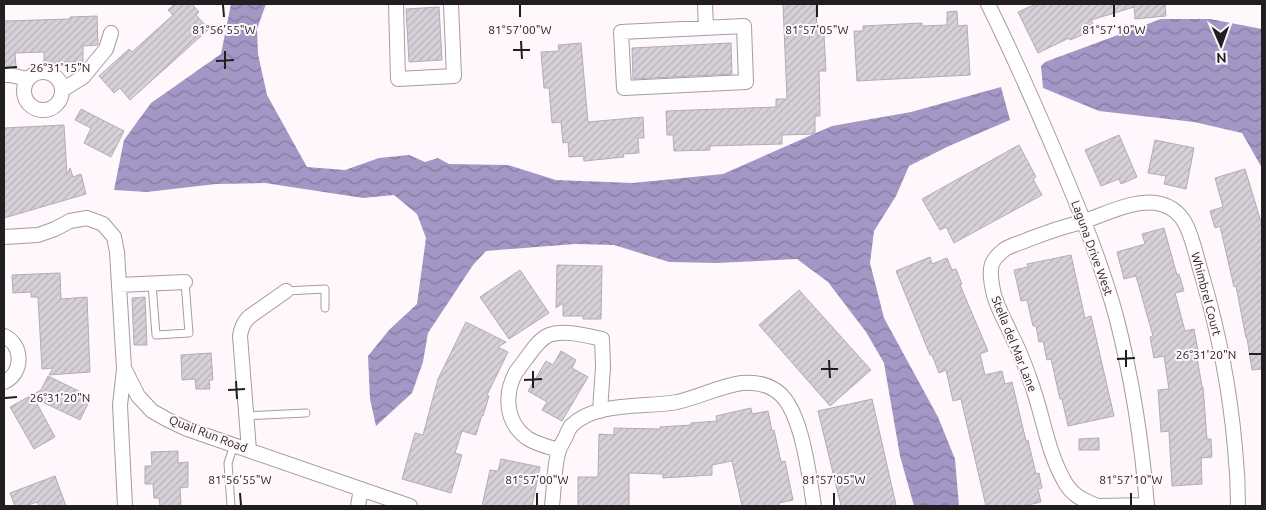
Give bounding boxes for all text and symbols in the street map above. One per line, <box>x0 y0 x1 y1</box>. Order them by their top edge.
north arrow <box>1196 20 1246 70</box>
text: 81°56'55"W <box>192 23 256 36</box>
text: 81°57'00"W <box>488 23 552 36</box>
text: 81°57'05"W <box>785 23 849 36</box>
text: 81°57'10"W <box>1082 23 1146 36</box>
text: N <box>1216 50 1227 66</box>
text: 26°31'15"N <box>30 61 90 74</box>
street label: Laguna Drive West <box>1069 198 1116 297</box>
street label: Whimbrel Court <box>1189 251 1224 337</box>
street label: Stella del Mar Lane <box>989 294 1040 394</box>
text: 26°31'20"N <box>1176 348 1236 361</box>
text: 26°31'20"N <box>30 391 90 404</box>
street label: Quail Run Road <box>167 413 249 454</box>
text: 81°56'55"W <box>208 473 272 486</box>
text: 81°57'00"W <box>505 473 569 486</box>
text: 81°57'05"W <box>802 473 866 486</box>
text: 81°57'10"W <box>1099 473 1163 486</box>

